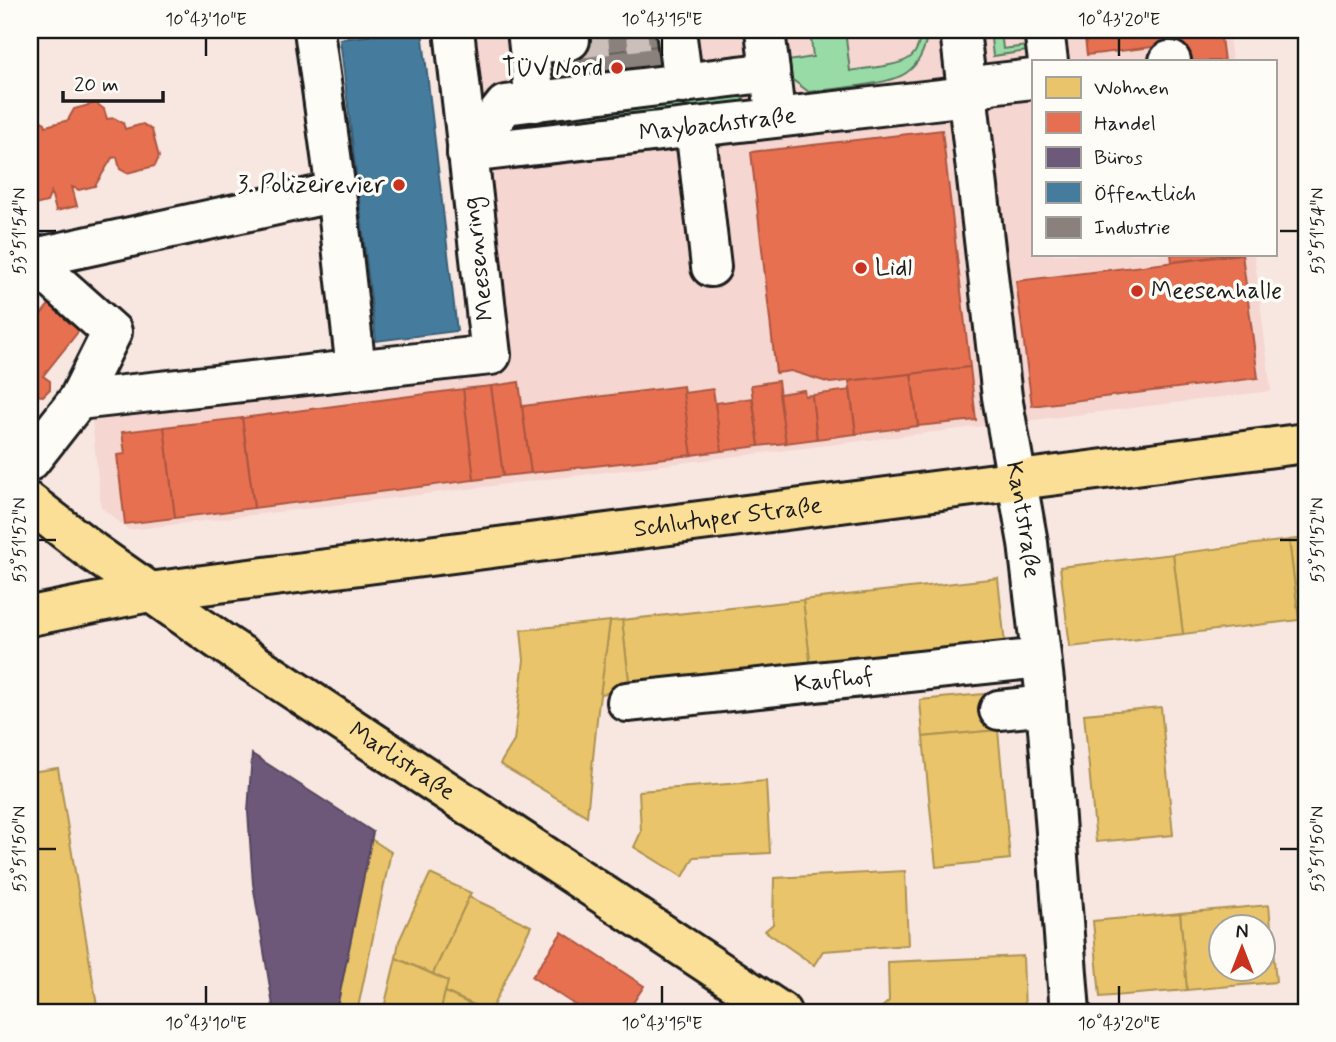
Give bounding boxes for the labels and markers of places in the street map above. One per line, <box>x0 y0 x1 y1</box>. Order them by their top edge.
place label: TÜV Nord <box>502 53 603 84</box>
marker: TÜV Nord <box>609 60 625 76</box>
place label: 3. Polizeirevier <box>238 170 386 201</box>
marker: 3. Polizeirevier <box>391 177 407 193</box>
place label: Lidl <box>875 253 912 284</box>
marker: Lidl <box>853 260 869 276</box>
place label: Meesenhalle <box>1151 276 1282 307</box>
marker: Meesenhalle <box>1129 283 1145 299</box>

